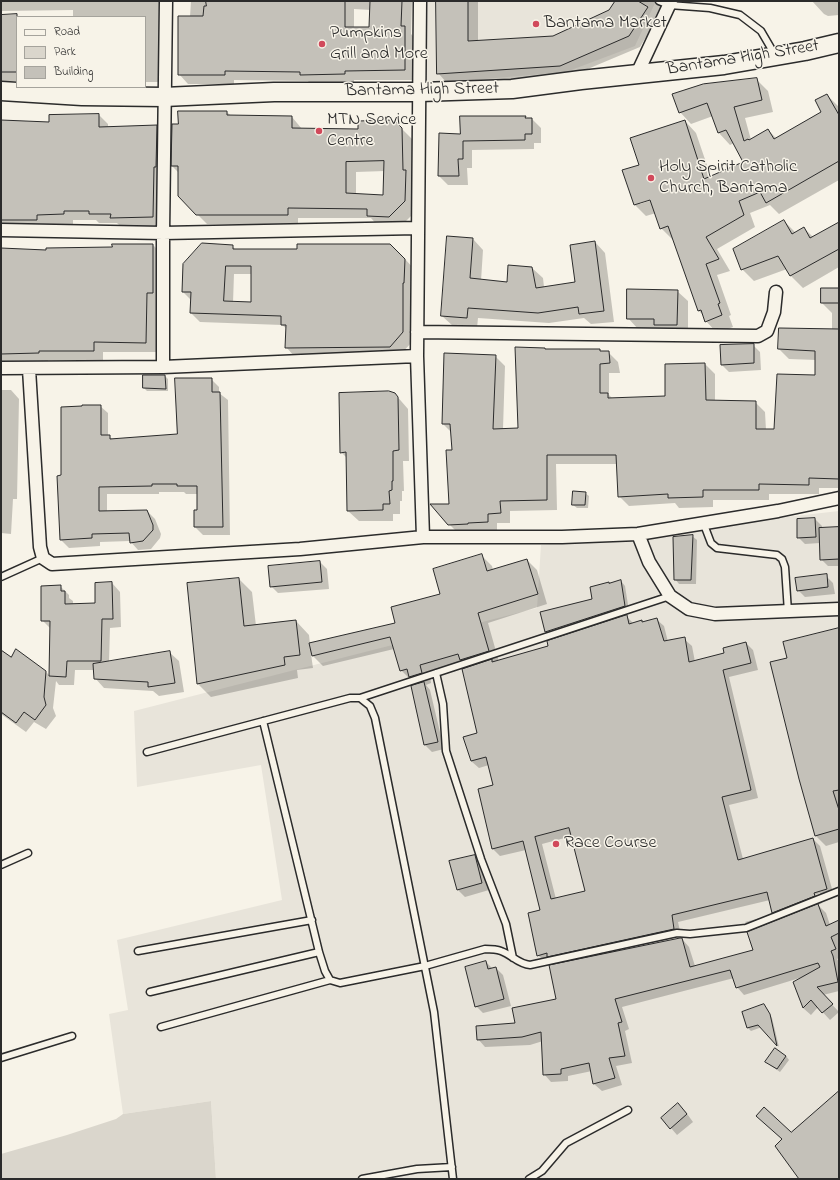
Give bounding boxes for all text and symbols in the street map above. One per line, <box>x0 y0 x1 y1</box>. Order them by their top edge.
place label: Bantama Market <box>544 13 667 35</box>
legend <box>16 16 146 88</box>
marker: Bantama Market <box>531 19 541 29</box>
text: Road <box>54 23 80 41</box>
place label: Pumpkins Grill and More <box>330 23 428 66</box>
street label: Bantama High Street <box>665 36 821 82</box>
marker: Pumpkins Grill and More <box>317 39 327 49</box>
text: Park <box>54 43 76 61</box>
text: Building <box>54 63 93 81</box>
street label: Bantama High Street <box>345 79 499 103</box>
place label: MTN Service Centre <box>327 110 416 152</box>
marker: MTN Service Centre <box>314 126 324 136</box>
place label: Holy Spirit Catholic Church, Bantama <box>659 157 797 200</box>
marker: Holy Spirit Catholic Church, Bantama <box>646 173 656 183</box>
place label: Race Course <box>564 833 657 855</box>
marker: Race Course <box>551 839 561 849</box>

